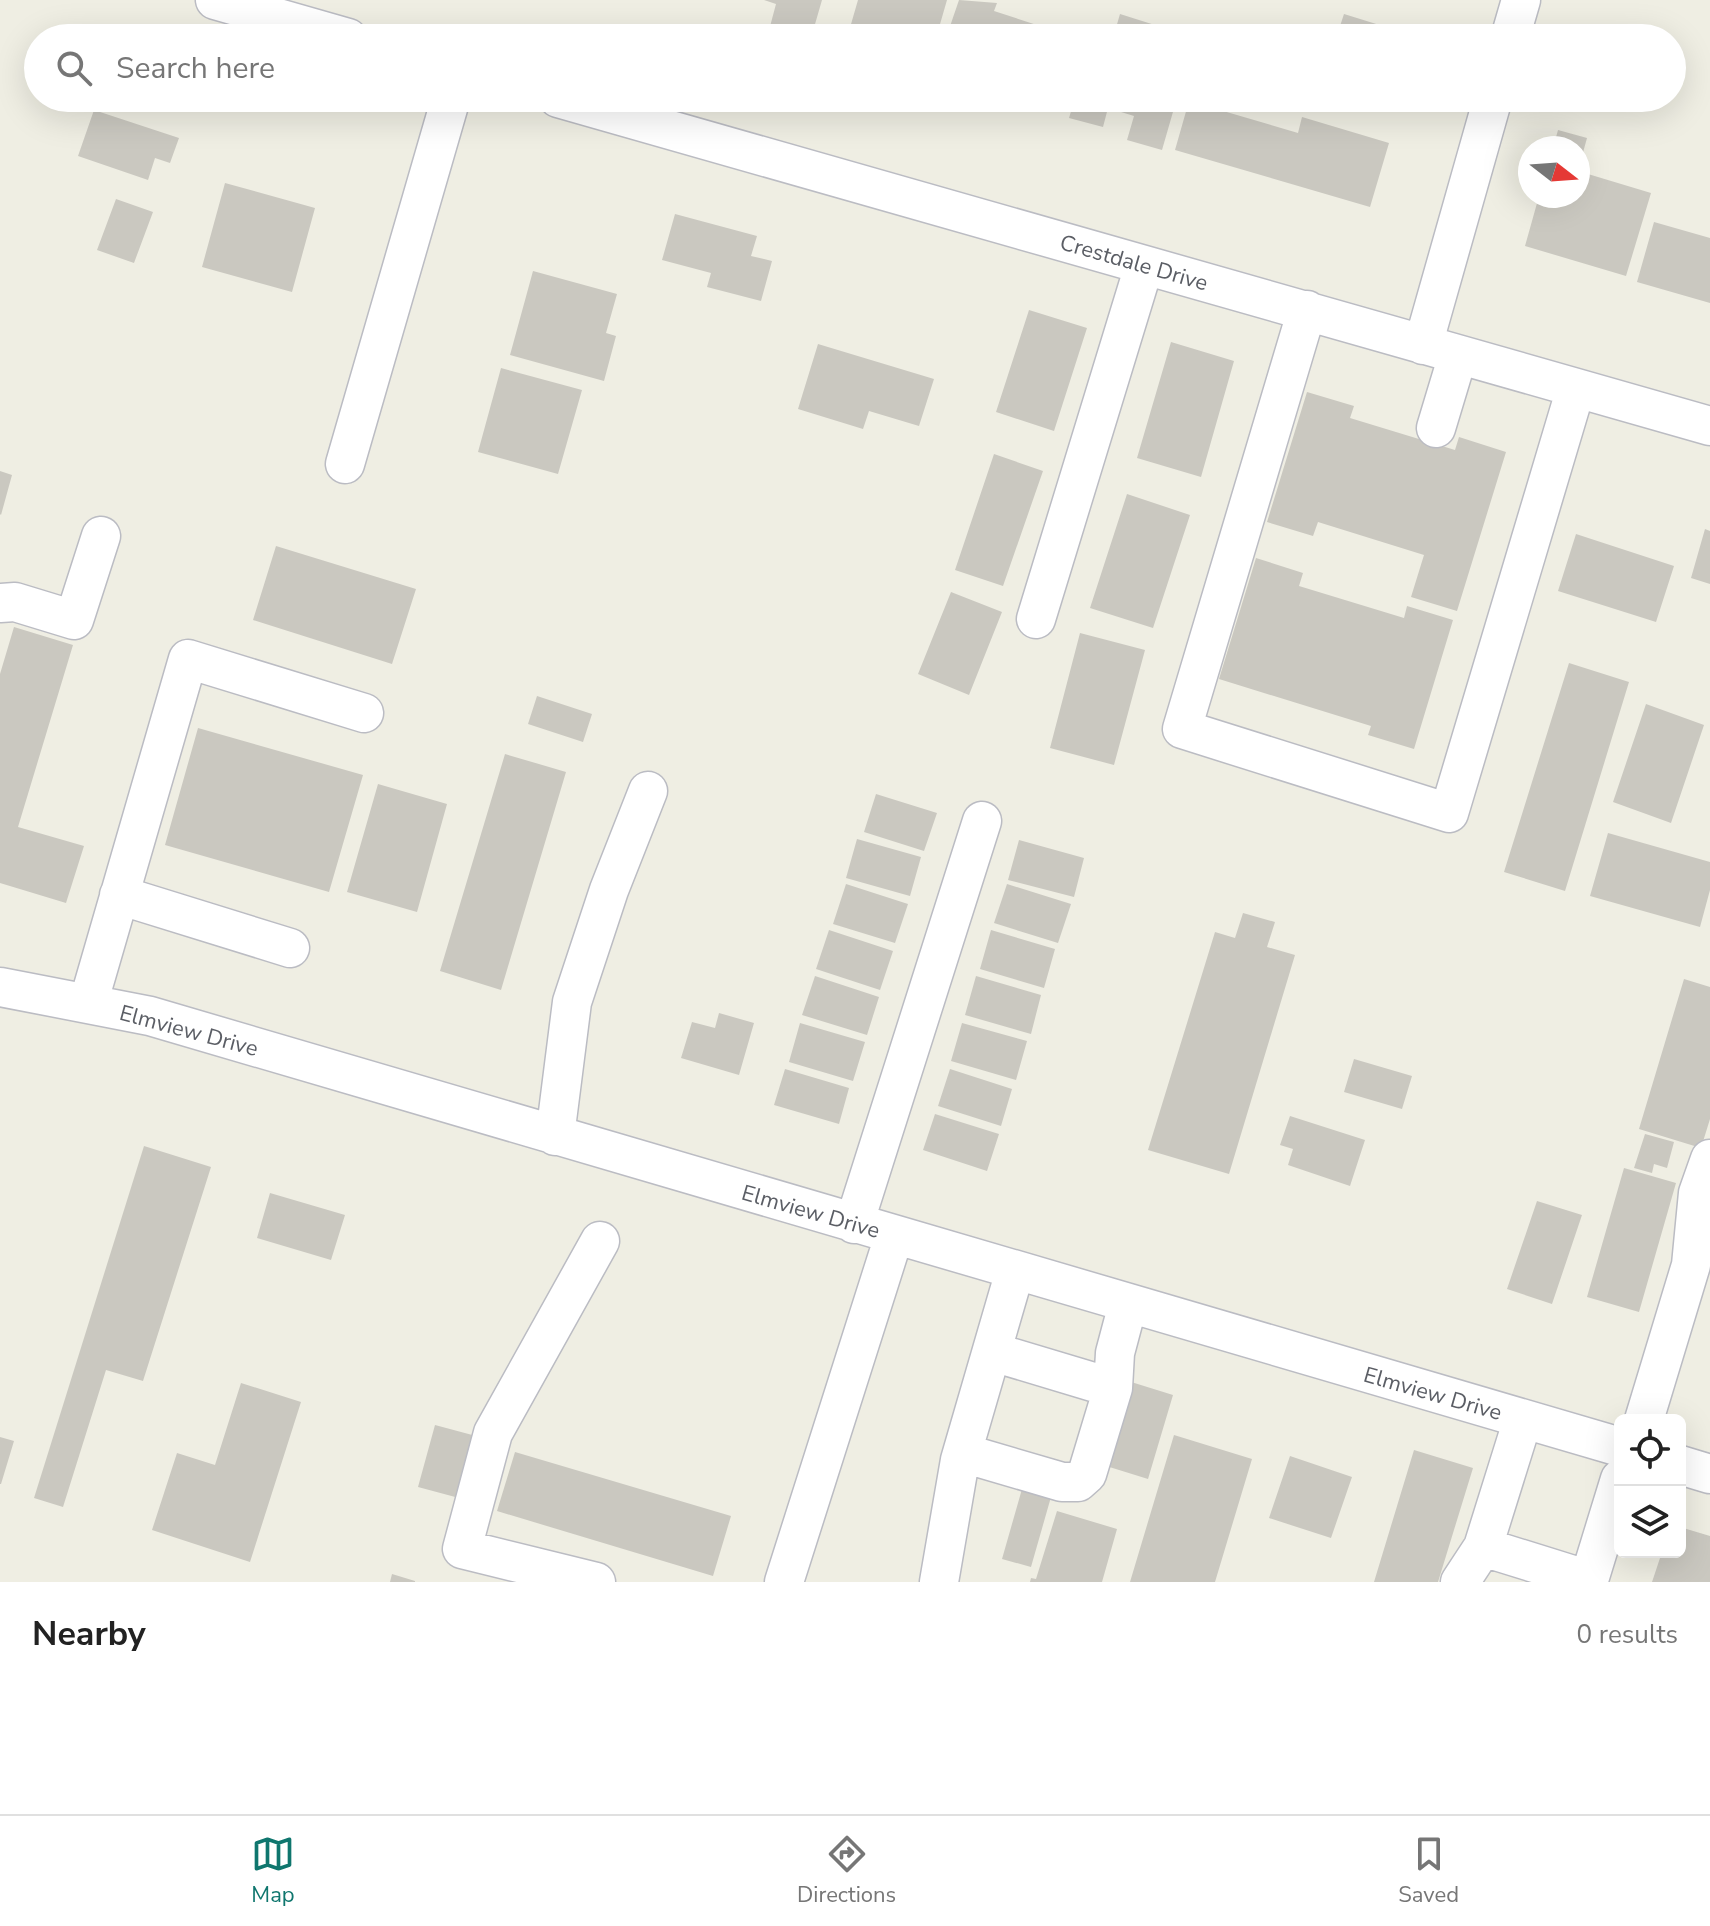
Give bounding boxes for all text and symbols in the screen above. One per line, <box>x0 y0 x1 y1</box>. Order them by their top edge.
search box <box>24 24 1686 112</box>
icon: search <box>52 46 96 90</box>
text: Search here <box>116 48 275 89</box>
north arrow <box>1518 136 1590 208</box>
street label: Crestdale Drive <box>1056 227 1211 298</box>
street label: Elmview Drive <box>116 998 261 1064</box>
street label: Elmview Drive <box>738 1178 883 1246</box>
street label: Elmview Drive <box>1360 1360 1505 1428</box>
map controls <box>1614 1414 1686 1558</box>
button: locate <box>1614 1414 1686 1486</box>
button: layers <box>1614 1486 1686 1558</box>
text: Nearby <box>32 1611 146 1657</box>
text: 0 results <box>1577 1617 1678 1652</box>
tab: Map <box>251 1832 295 1910</box>
tab: Directions <box>797 1832 896 1910</box>
tab: Saved <box>1398 1832 1459 1910</box>

